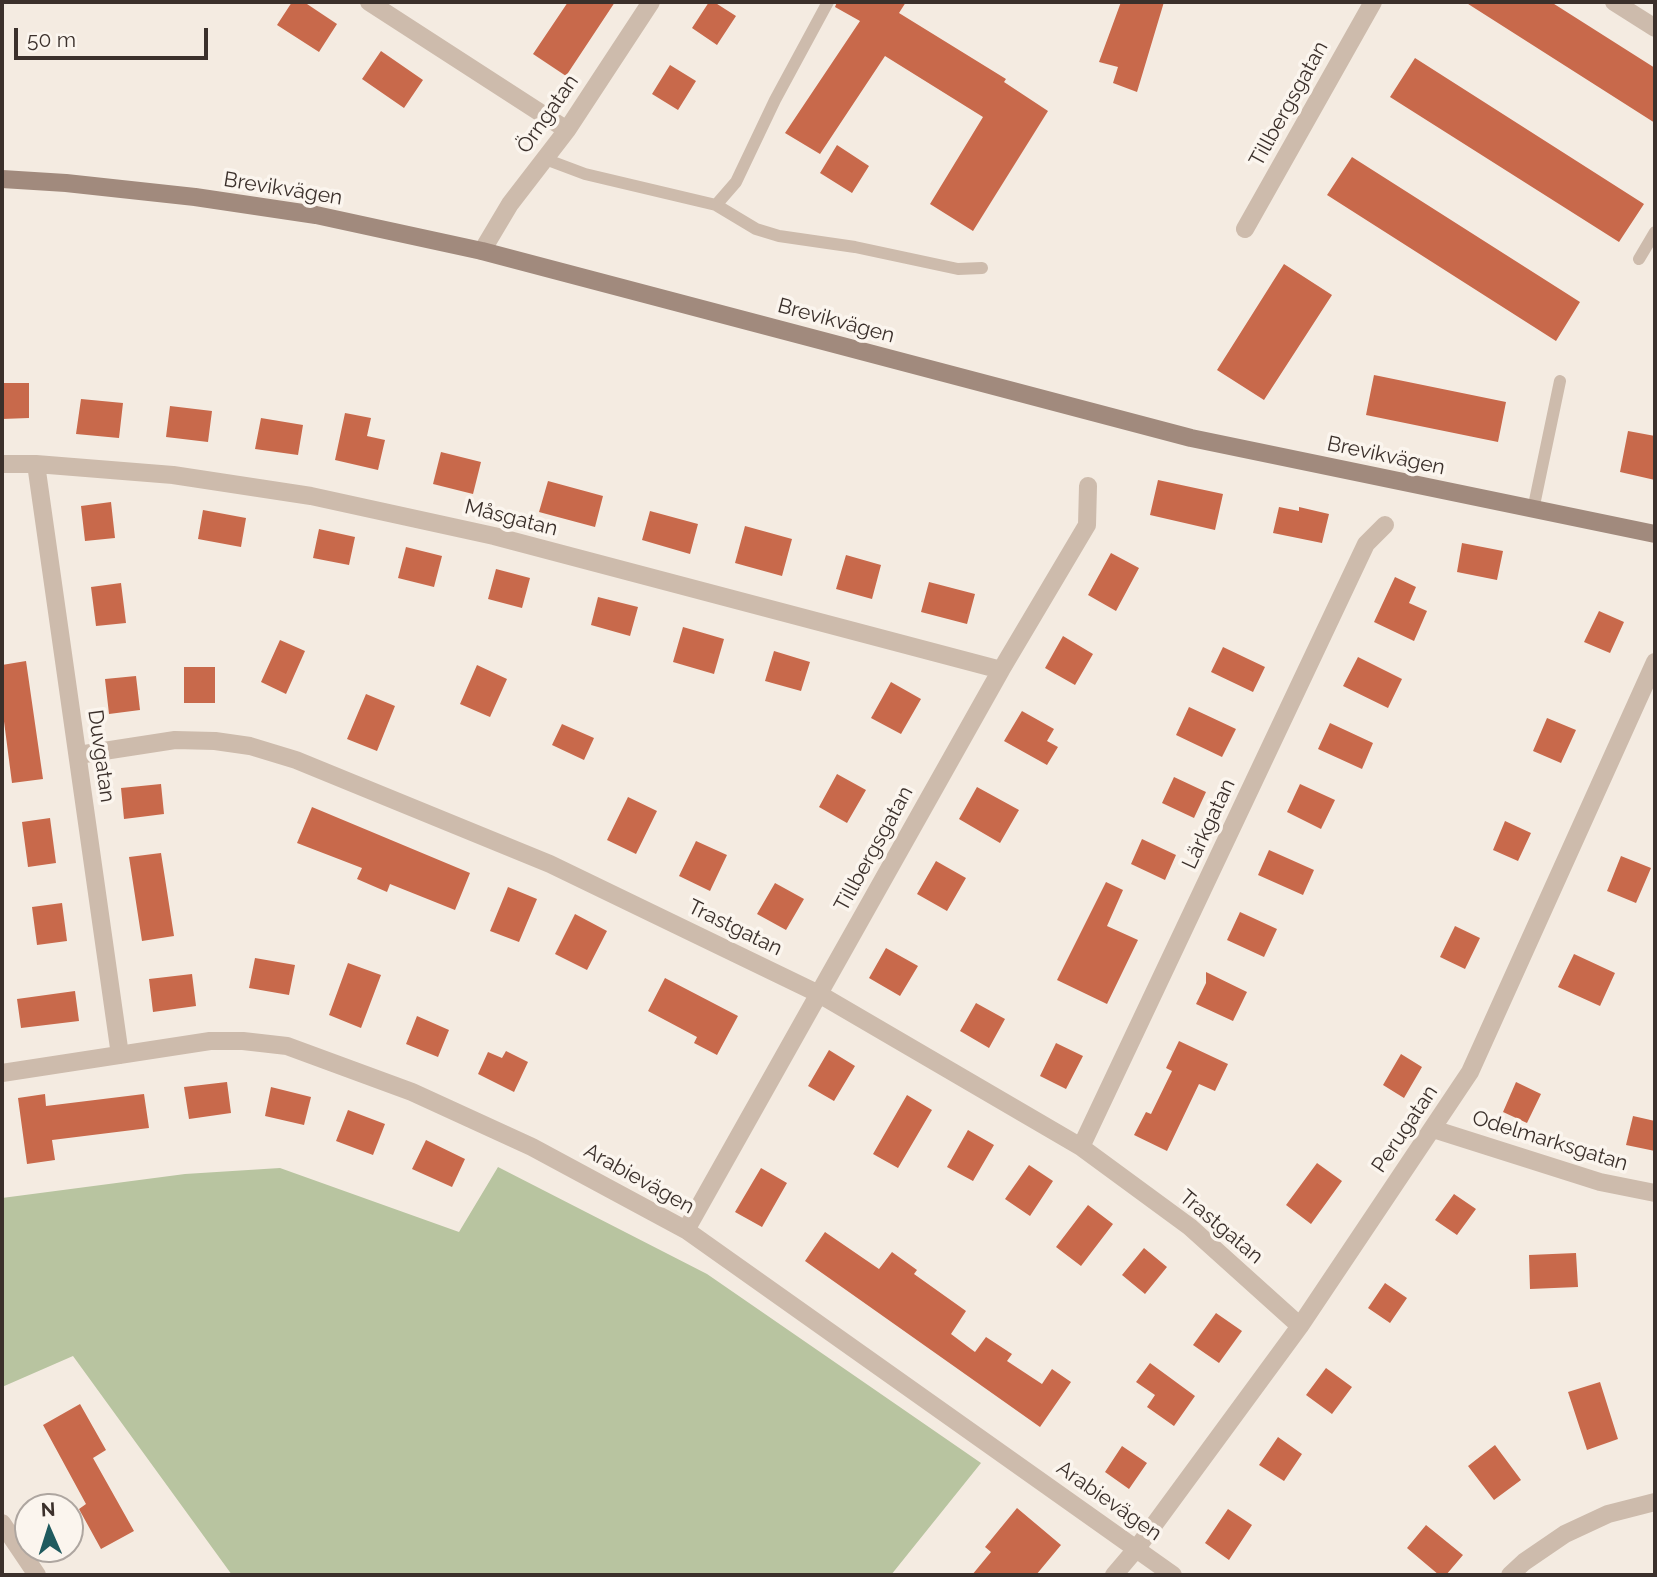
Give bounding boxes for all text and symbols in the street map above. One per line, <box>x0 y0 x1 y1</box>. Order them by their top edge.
scale bar <box>18 14 212 58</box>
text: 50 m <box>27 27 76 52</box>
street label: Tillbergsgatan <box>1244 37 1334 171</box>
street label: Örngatan <box>512 70 584 158</box>
street label: Brevikvägen <box>222 167 344 211</box>
street label: Brevikvägen <box>775 293 897 349</box>
street label: Brevikvägen <box>1325 431 1447 481</box>
street label: Måsgatan <box>462 494 560 542</box>
street label: Duvgatan <box>82 708 120 804</box>
street label: Lärkgatan <box>1177 775 1241 873</box>
street label: Tillbergsgatan <box>829 782 919 916</box>
street label: Trastgatan <box>684 894 786 962</box>
street label: Perugatan <box>1367 1080 1443 1178</box>
street label: Odelmarksgatan <box>1469 1105 1631 1177</box>
street label: Arabievägen <box>579 1138 699 1220</box>
street label: Trastgatan <box>1174 1185 1268 1269</box>
street label: Arabievägen <box>1052 1456 1166 1546</box>
north arrow <box>14 1493 84 1563</box>
text: N <box>40 1498 56 1520</box>

